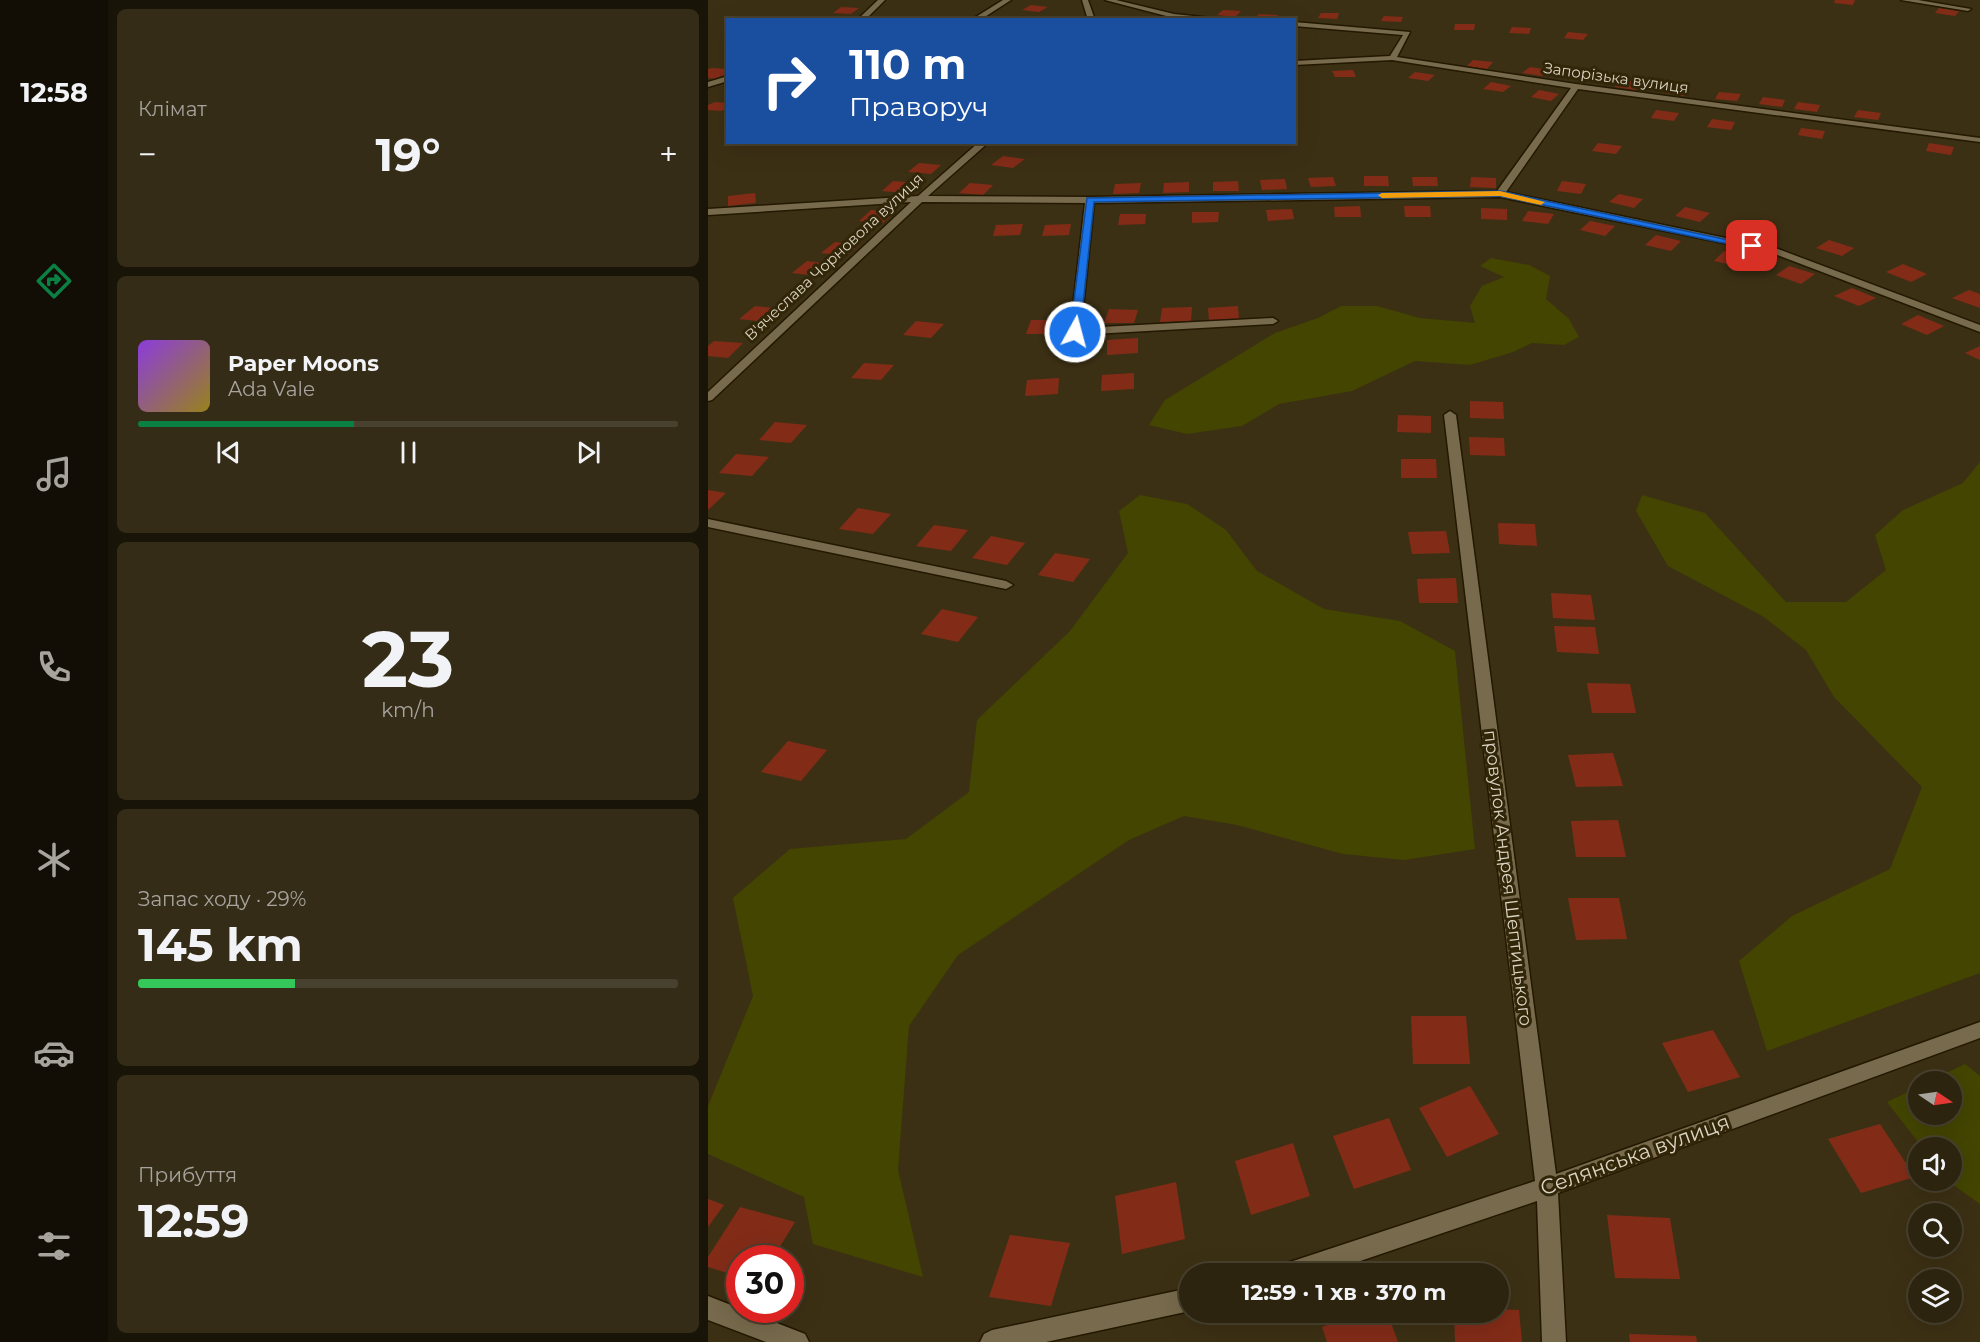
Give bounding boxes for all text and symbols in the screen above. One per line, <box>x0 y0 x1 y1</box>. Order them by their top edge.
text: 110 m <box>849 38 966 90</box>
icon: right <box>750 42 828 120</box>
street label: Запорізька вулиця <box>1542 58 1690 97</box>
text: 12:58 <box>20 76 88 109</box>
text: Праворуч <box>849 90 988 123</box>
text: Клімат <box>138 97 207 121</box>
text: 19° <box>375 127 441 182</box>
text: − <box>138 134 157 174</box>
text: + <box>659 134 678 174</box>
street label: В'ячеслава Чорновола вулиця <box>740 169 927 344</box>
pin <box>1726 220 1777 271</box>
icon: arrive <box>1735 229 1768 262</box>
icon: directions <box>33 260 75 302</box>
position arrow <box>1043 300 1107 364</box>
text: Paper Moons <box>228 350 379 377</box>
text: Ada Vale <box>228 377 315 401</box>
icon: previous <box>212 436 245 469</box>
icon: pause <box>392 436 425 469</box>
icon: next <box>572 436 605 469</box>
icon: music <box>33 453 75 495</box>
text: 23 <box>362 611 454 707</box>
icon: phone <box>33 646 75 688</box>
text: km/h <box>381 698 435 722</box>
street label: провулок Андрея Шептицького <box>1479 729 1537 1027</box>
icon: climate <box>33 839 75 881</box>
text: Запас ходу · 29% <box>138 887 306 911</box>
text: 145 km <box>138 917 303 972</box>
icon: car <box>33 1032 75 1074</box>
north arrow <box>1908 1071 1962 1125</box>
map controls <box>1908 1071 1962 1323</box>
street label: Селянська вулиця <box>1537 1109 1733 1200</box>
button: sound <box>1908 1137 1962 1191</box>
text: Прибуття <box>138 1163 237 1187</box>
text: 12:59 <box>138 1193 249 1248</box>
button: search <box>1908 1203 1962 1257</box>
icon: filters <box>33 1225 75 1267</box>
speed limit sign: 30 <box>726 1245 804 1323</box>
button: layers <box>1908 1269 1962 1323</box>
text: 12:59 · 1 хв · 370 m <box>1242 1279 1446 1306</box>

